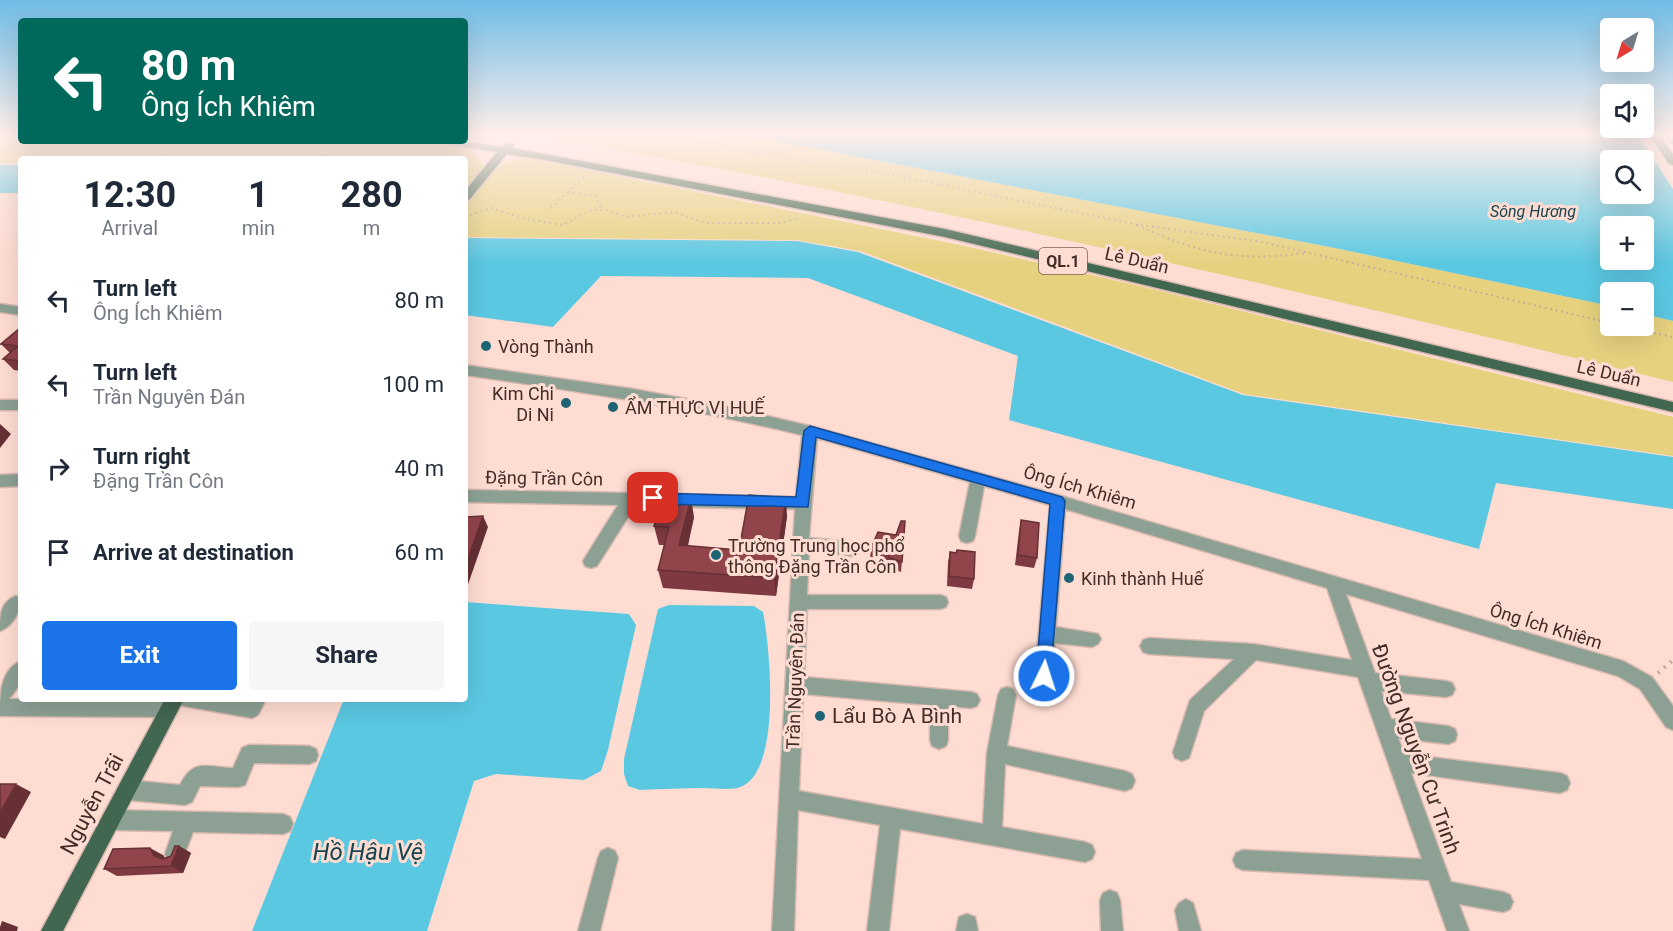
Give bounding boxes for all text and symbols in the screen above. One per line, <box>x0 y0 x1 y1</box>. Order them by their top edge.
north arrow <box>1600 18 1654 72</box>
map controls <box>1600 18 1654 336</box>
text: 80 m <box>141 41 236 90</box>
icon: left <box>42 42 120 120</box>
button: sound <box>1600 84 1654 138</box>
text: Ông Ích Khiêm <box>141 91 316 123</box>
button: search <box>1600 150 1654 204</box>
text: 12:30 <box>83 174 176 216</box>
text: 1 <box>248 174 269 216</box>
text: 280 <box>341 174 403 216</box>
water label: Sông Hương <box>1490 202 1576 221</box>
text: Arrival <box>101 216 158 240</box>
text: min <box>242 216 275 240</box>
text: m <box>363 216 380 240</box>
button: + <box>1600 216 1654 270</box>
street label: Lê Duẩn <box>1103 242 1171 278</box>
road number: QL.1 <box>1039 248 1087 274</box>
text: Turn left <box>93 276 177 301</box>
button: − <box>1600 282 1654 336</box>
icon: left <box>42 284 75 317</box>
text: 80 m <box>395 288 444 313</box>
text: Ông Ích Khiêm <box>93 301 222 325</box>
place label: Vòng Thành <box>498 336 594 357</box>
marker: Vòng Thành <box>479 339 493 353</box>
street label: Lê Duẩn <box>1575 355 1643 391</box>
text: Turn left <box>93 360 177 385</box>
icon: left <box>42 368 75 401</box>
text: 100 m <box>382 372 444 397</box>
place label: Kim Chi Di Ni <box>492 383 554 425</box>
text: Trần Nguyên Đán <box>93 385 245 409</box>
marker: Kim Chi Di Ni <box>559 396 573 410</box>
place label: ẨM THỰC VỊ HUẾ <box>625 396 766 418</box>
marker: ẨM THỰC VỊ HUẾ <box>606 400 620 414</box>
text: Turn right <box>93 444 190 469</box>
icon: right <box>42 452 75 485</box>
text: 40 m <box>395 456 444 481</box>
street label: Ông Ích Khiêm <box>1021 461 1139 513</box>
street label: Đặng Trần Côn <box>485 466 603 490</box>
text: Đặng Trần Côn <box>93 469 224 493</box>
pin <box>627 472 678 523</box>
icon: arrive <box>636 481 669 514</box>
place label: Trường Trung học phổ thông Đặng Trần Côn <box>728 535 905 577</box>
icon: arrive <box>42 536 75 569</box>
text: Arrive at destination <box>93 540 294 565</box>
text: 60 m <box>395 540 444 565</box>
marker: Trường Trung học phổ thông Đặng Trần Côn <box>709 548 723 562</box>
place label: Kinh thành Huế <box>1081 568 1205 589</box>
marker: Kinh thành Huế <box>1062 571 1076 585</box>
street label: Ông Ích Khiêm <box>1487 599 1605 653</box>
street label: Trần Nguyên Đán <box>782 612 808 750</box>
button: Exit <box>42 621 237 690</box>
button: Share <box>249 621 444 690</box>
street label: Đường Nguyễn Cư Trinh <box>1367 640 1465 858</box>
position arrow <box>1012 644 1076 708</box>
place label: Lẩu Bò A Bình <box>832 704 962 728</box>
marker: Lẩu Bò A Bình <box>813 709 827 723</box>
street label: Nguyễn Trãi <box>55 750 129 858</box>
water label: Hồ Hậu Vệ <box>313 838 423 866</box>

